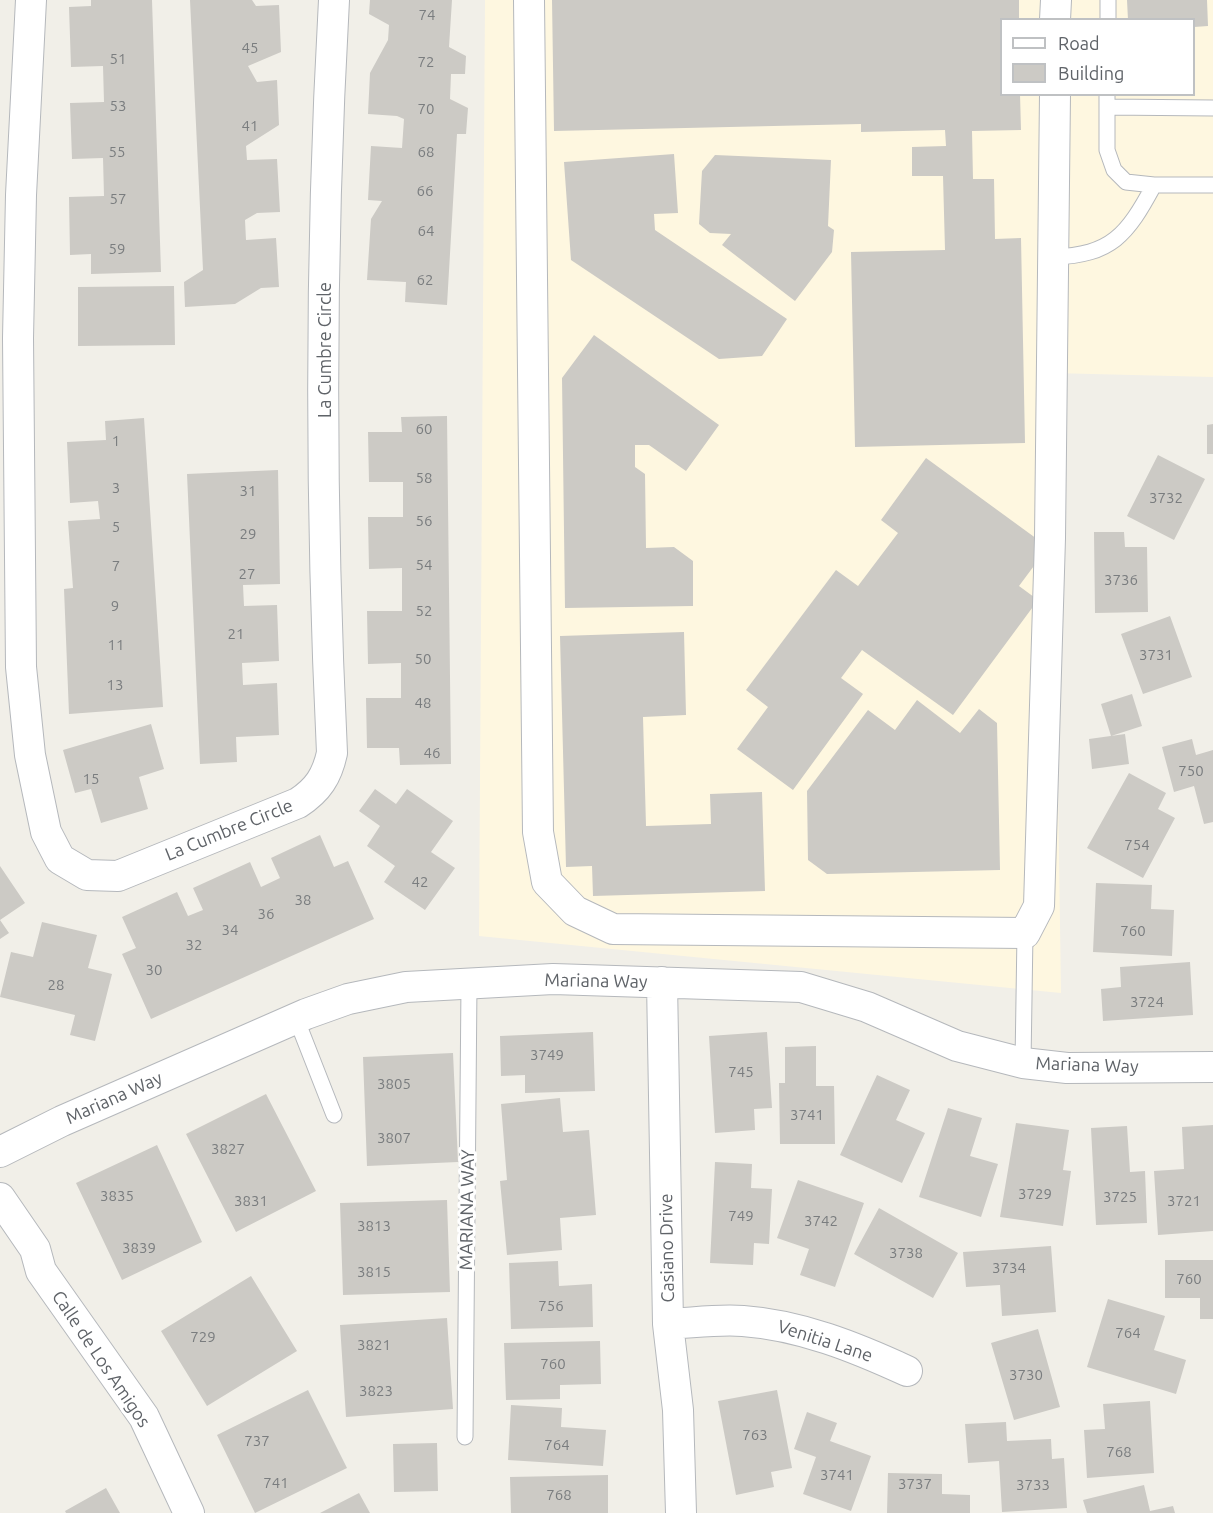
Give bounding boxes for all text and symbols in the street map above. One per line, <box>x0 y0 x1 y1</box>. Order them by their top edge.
house number: 74 <box>419 6 435 24</box>
legend <box>1000 18 1195 96</box>
text: Road <box>1058 33 1100 53</box>
house number: 45 <box>242 39 258 57</box>
house number: 51 <box>110 50 126 68</box>
house number: 72 <box>418 53 434 71</box>
text: Building <box>1058 63 1124 83</box>
house number: 53 <box>110 97 126 115</box>
house number: 70 <box>418 100 434 118</box>
house number: 41 <box>242 117 258 135</box>
house number: 55 <box>109 143 125 161</box>
house number: 68 <box>418 143 434 161</box>
house number: 66 <box>417 182 433 200</box>
house number: 57 <box>110 190 126 208</box>
house number: 64 <box>418 222 434 240</box>
house number: 59 <box>109 240 125 258</box>
house number: 62 <box>417 271 433 289</box>
street label: La Cumbre Circle <box>314 282 336 418</box>
house number: 60 <box>416 420 432 438</box>
house number: 1 <box>112 432 120 450</box>
house number: 58 <box>416 469 432 487</box>
house number: 3 <box>112 479 120 497</box>
house number: 31 <box>240 482 256 500</box>
house number: 3732 <box>1149 489 1183 507</box>
house number: 56 <box>416 512 432 530</box>
house number: 5 <box>112 518 120 536</box>
house number: 29 <box>240 525 256 543</box>
house number: 54 <box>416 556 432 574</box>
house number: 7 <box>112 557 120 575</box>
house number: 27 <box>239 565 255 583</box>
house number: 3736 <box>1104 571 1138 589</box>
house number: 9 <box>111 597 119 615</box>
house number: 52 <box>416 602 432 620</box>
house number: 21 <box>228 625 244 643</box>
house number: 11 <box>108 636 124 654</box>
house number: 3731 <box>1139 646 1173 664</box>
house number: 50 <box>415 650 431 668</box>
house number: 13 <box>107 676 123 694</box>
house number: 48 <box>415 694 431 712</box>
house number: 46 <box>424 744 440 762</box>
house number: 750 <box>1178 762 1204 780</box>
house number: 15 <box>83 770 99 788</box>
street label: La Cumbre Circle <box>162 795 296 865</box>
house number: 754 <box>1124 836 1150 854</box>
house number: 42 <box>412 873 428 891</box>
house number: 38 <box>295 891 311 909</box>
house number: 36 <box>258 905 274 923</box>
house number: 34 <box>222 921 238 939</box>
house number: 760 <box>1120 922 1146 940</box>
house number: 32 <box>186 936 202 954</box>
house number: 30 <box>146 961 162 979</box>
street label: Mariana Way <box>544 969 648 993</box>
house number: 28 <box>48 976 64 994</box>
house number: 3724 <box>1130 993 1164 1011</box>
house number: 3749 <box>530 1046 564 1064</box>
street label: Mariana Way <box>1035 1052 1139 1078</box>
house number: 745 <box>728 1063 754 1081</box>
street label: Mariana Way <box>62 1067 166 1129</box>
house number: 3805 <box>377 1075 411 1093</box>
house number: 3741 <box>790 1106 824 1124</box>
house number: 3807 <box>377 1129 411 1147</box>
house number: 3827 <box>211 1140 245 1158</box>
street label: MARIANA WAY <box>455 1149 479 1271</box>
house number: 3729 <box>1018 1185 1052 1203</box>
house number: 3835 <box>100 1187 134 1205</box>
house number: 3725 <box>1103 1188 1137 1206</box>
house number: 3831 <box>234 1192 268 1210</box>
house number: 3721 <box>1167 1192 1201 1210</box>
street label: Casiano Drive <box>655 1193 679 1303</box>
house number: 749 <box>728 1207 754 1225</box>
house number: 3742 <box>804 1212 838 1230</box>
house number: 3813 <box>357 1217 391 1235</box>
house number: 3839 <box>122 1239 156 1257</box>
house number: 3738 <box>889 1244 923 1262</box>
house number: 3734 <box>992 1259 1026 1277</box>
house number: 3815 <box>357 1263 391 1281</box>
house number: 760 <box>1176 1270 1202 1288</box>
street label: Calle de Los Amigos <box>47 1287 155 1431</box>
house number: 756 <box>538 1297 564 1315</box>
street label: Venitia Lane <box>775 1315 875 1367</box>
house number: 764 <box>1115 1324 1141 1342</box>
house number: 729 <box>190 1328 216 1346</box>
house number: 3821 <box>357 1336 391 1354</box>
house number: 760 <box>540 1355 566 1373</box>
house number: 3730 <box>1009 1366 1043 1384</box>
house number: 3823 <box>359 1382 393 1400</box>
house number: 763 <box>742 1426 768 1444</box>
house number: 737 <box>244 1432 270 1450</box>
house number: 764 <box>544 1436 570 1454</box>
house number: 768 <box>1106 1443 1132 1461</box>
house number: 3741 <box>820 1466 854 1484</box>
house number: 741 <box>263 1474 289 1492</box>
house number: 3737 <box>898 1475 932 1493</box>
house number: 3733 <box>1016 1476 1050 1494</box>
house number: 768 <box>546 1486 572 1504</box>

